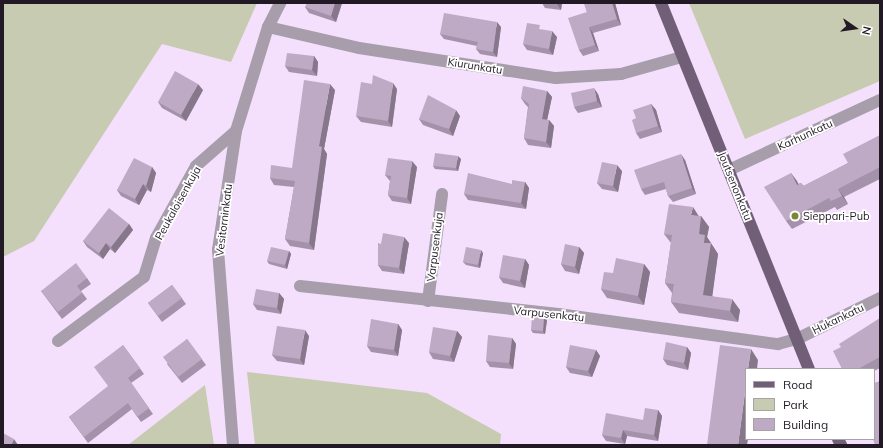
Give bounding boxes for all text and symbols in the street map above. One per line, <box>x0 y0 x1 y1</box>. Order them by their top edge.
north arrow <box>835 8 875 48</box>
text: N <box>859 25 874 36</box>
street label: Kiurunkatu <box>447 55 503 77</box>
street label: Karhunkatu <box>775 117 835 153</box>
street label: Joutsenonkatu <box>715 150 755 222</box>
street label: Peukaloisenkuja <box>152 164 204 242</box>
street label: Vesitorninkatu <box>213 183 235 257</box>
place label: Sieppari-Pub <box>803 209 870 223</box>
marker: Sieppari-Pub <box>790 211 800 221</box>
street label: Varpusenkuja <box>424 212 446 282</box>
street label: Hukankatu <box>810 301 866 337</box>
street label: Varpusenkatu <box>513 304 585 324</box>
legend <box>745 368 875 440</box>
text: Road <box>783 377 812 392</box>
text: Park <box>783 397 808 412</box>
text: Building <box>783 417 828 432</box>

